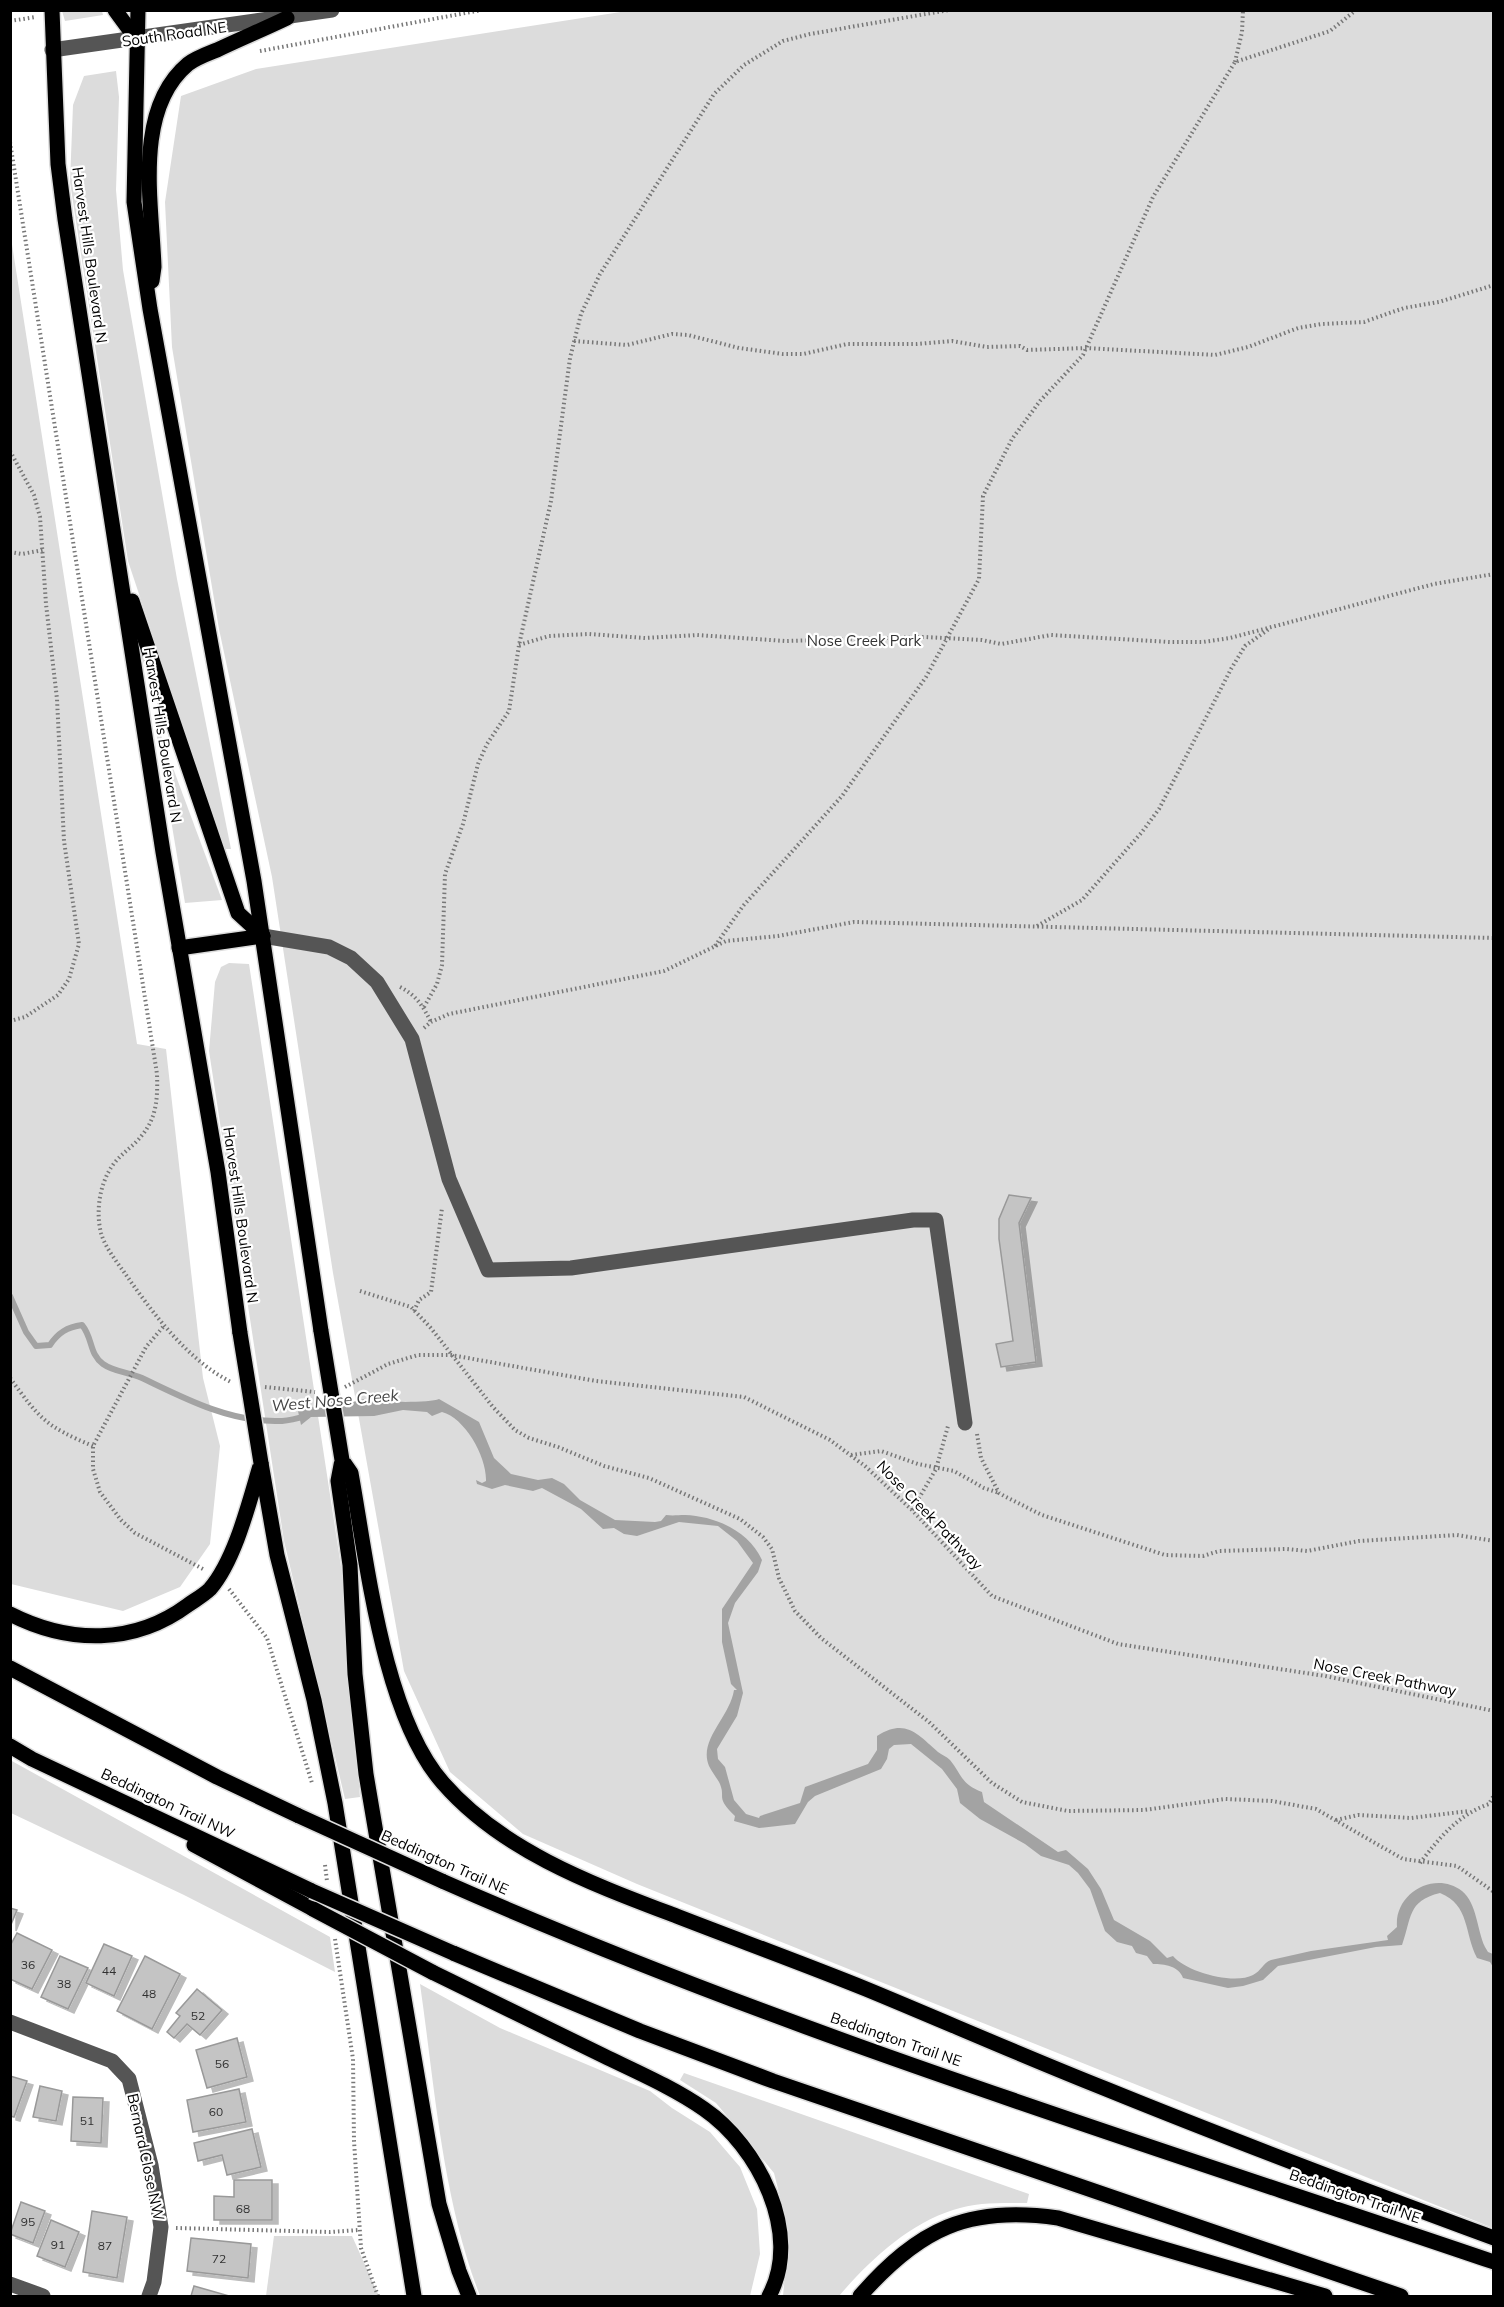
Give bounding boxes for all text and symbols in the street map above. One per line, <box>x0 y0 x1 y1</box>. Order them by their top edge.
street label: South Road NE <box>121 17 228 51</box>
street label: Harvest Hills Boulevard N <box>68 166 112 344</box>
park label: Nose Creek Park <box>807 631 921 650</box>
street label: Harvest Hills Boulevard N <box>140 646 186 824</box>
street label: Harvest Hills Boulevard N <box>219 1126 263 1304</box>
water label: West Nose Creek <box>271 1384 400 1416</box>
street label: Nose Creek Pathway <box>873 1456 987 1574</box>
street label: Nose Creek Pathway <box>1312 1654 1458 1700</box>
street label: Beddington Trail NW <box>98 1764 238 1842</box>
street label: Beddington Trail NE <box>378 1825 512 1899</box>
house number: 36 <box>21 1957 35 1972</box>
house number: 44 <box>102 1963 116 1978</box>
house number: 38 <box>57 1976 71 1991</box>
house number: 48 <box>142 1986 156 2001</box>
house number: 52 <box>191 2008 205 2023</box>
street label: Beddington Trail NE <box>828 2008 964 2070</box>
house number: 56 <box>215 2056 229 2071</box>
street label: Bernard Close NW <box>123 2092 169 2223</box>
house number: 60 <box>209 2104 223 2119</box>
house number: 51 <box>80 2113 94 2128</box>
street label: Beddington Trail NE <box>1287 2165 1423 2227</box>
house number: 68 <box>236 2201 250 2216</box>
house number: 95 <box>21 2214 35 2229</box>
house number: 91 <box>51 2237 65 2252</box>
house number: 87 <box>98 2238 112 2253</box>
house number: 72 <box>212 2251 226 2266</box>

